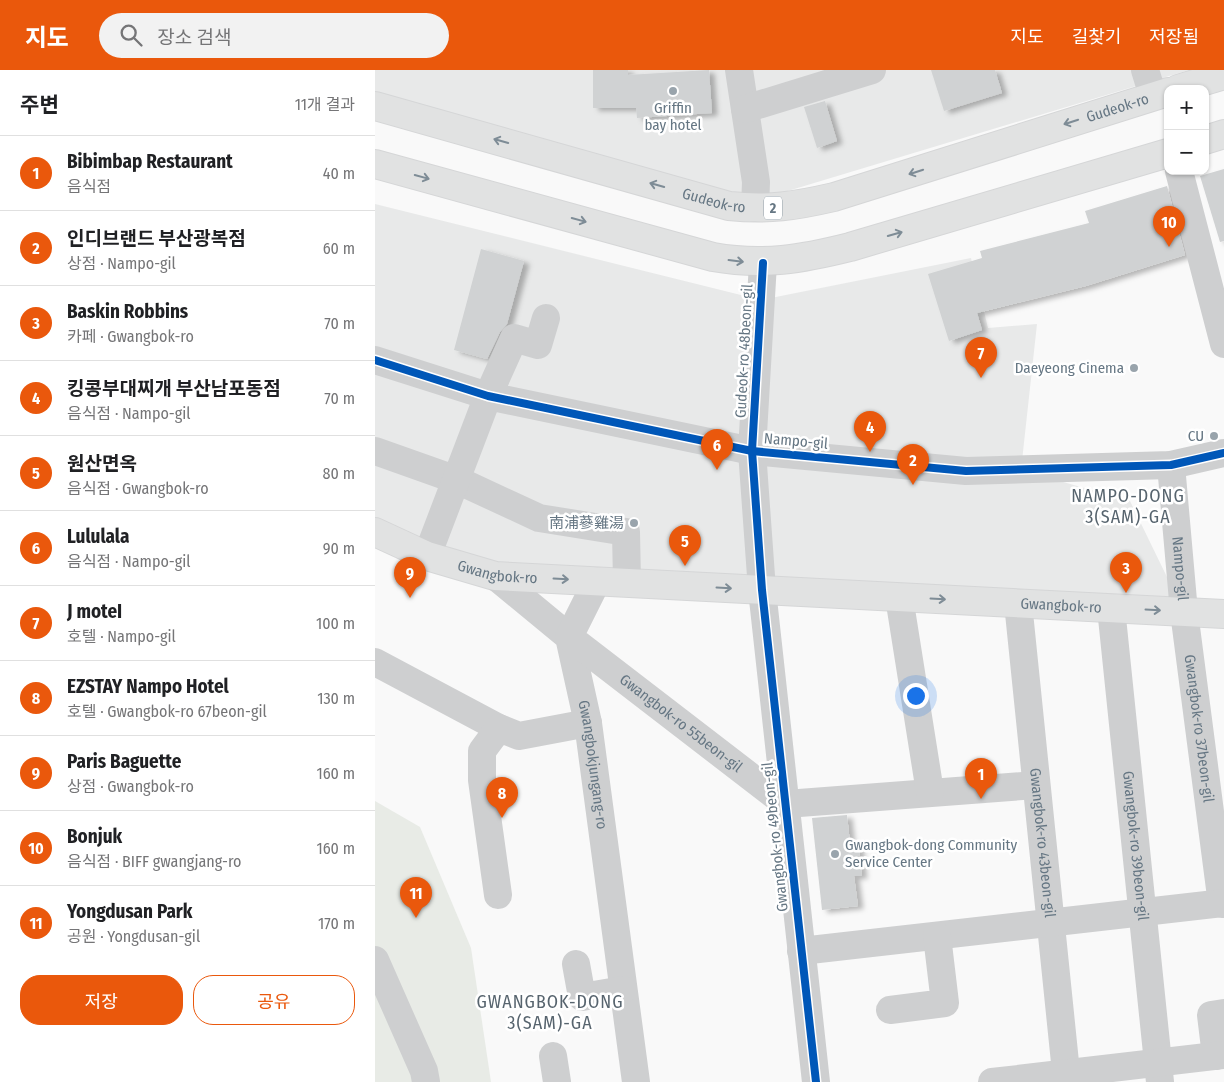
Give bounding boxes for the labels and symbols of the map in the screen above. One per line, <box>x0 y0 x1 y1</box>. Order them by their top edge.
marker: Griffin bay hotel <box>667 85 679 97</box>
street label: Gudeok-ro <box>1084 90 1151 126</box>
place label: Griffin bay hotel <box>644 99 702 134</box>
one-way arrow <box>1063 117 1079 127</box>
one-way arrow <box>493 135 509 145</box>
one-way arrow <box>909 167 925 177</box>
one-way arrow <box>414 173 430 182</box>
one-way arrow <box>650 179 666 189</box>
street label: Gudeok-ro <box>680 184 746 216</box>
road number: 2 <box>764 196 782 220</box>
pin: 10 <box>1153 206 1185 247</box>
one-way arrow <box>570 216 586 226</box>
one-way arrow <box>886 229 902 239</box>
one-way arrow <box>727 256 743 266</box>
street label: Gudeok-ro 48beon-gil <box>731 283 757 419</box>
pin: 7 <box>965 337 997 378</box>
place label: Daeyeong Cinema <box>1015 359 1124 377</box>
marker: Daeyeong Cinema <box>1128 362 1140 374</box>
pin: 4 <box>854 411 886 452</box>
place label: CU <box>1188 427 1204 445</box>
pin: 6 <box>701 429 733 470</box>
street label: Nampo-gil <box>763 429 829 453</box>
marker: CU <box>1208 430 1220 442</box>
pin: 2 <box>897 444 929 485</box>
district label: NAMPO-DONG 3(SAM)-GA <box>1071 485 1185 528</box>
place label: 南浦蔘雞湯 <box>549 514 624 532</box>
marker: 南浦蔘雞湯 <box>628 517 640 529</box>
pin: 5 <box>669 525 701 566</box>
street label: Nampo-gil <box>1168 536 1192 601</box>
pin: 3 <box>1110 552 1142 593</box>
street label: Gwangbok-ro <box>455 556 538 587</box>
pin: 9 <box>394 557 426 598</box>
one-way arrow <box>553 574 569 584</box>
one-way arrow <box>715 583 731 592</box>
one-way arrow <box>930 594 946 603</box>
street label: Gwangbok-ro <box>1020 594 1102 617</box>
one-way arrow <box>1145 605 1161 614</box>
street label: Gwangbok-ro 37beon-gil <box>1181 653 1218 804</box>
street label: Gwangbok-ro 55beon-gil <box>616 670 746 776</box>
your location <box>903 683 929 709</box>
street label: Gwangbokjungang-ro <box>574 699 611 830</box>
pin: 1 <box>965 758 997 799</box>
street label: Gwangbok-ro 49beon-gil <box>758 761 792 913</box>
street label: Gwangbok-ro 43beon-gil <box>1026 767 1059 918</box>
street label: Gwangbok-ro 39beon-gil <box>1119 770 1152 921</box>
pin: 8 <box>486 777 518 818</box>
place label: Gwangbok-dong Community Service Center <box>845 836 1017 871</box>
marker: Gwangbok-dong Community Service Center <box>829 848 841 860</box>
pin: 11 <box>400 877 432 918</box>
district label: GWANGBOK-DONG 3(SAM)-GA <box>476 991 624 1034</box>

